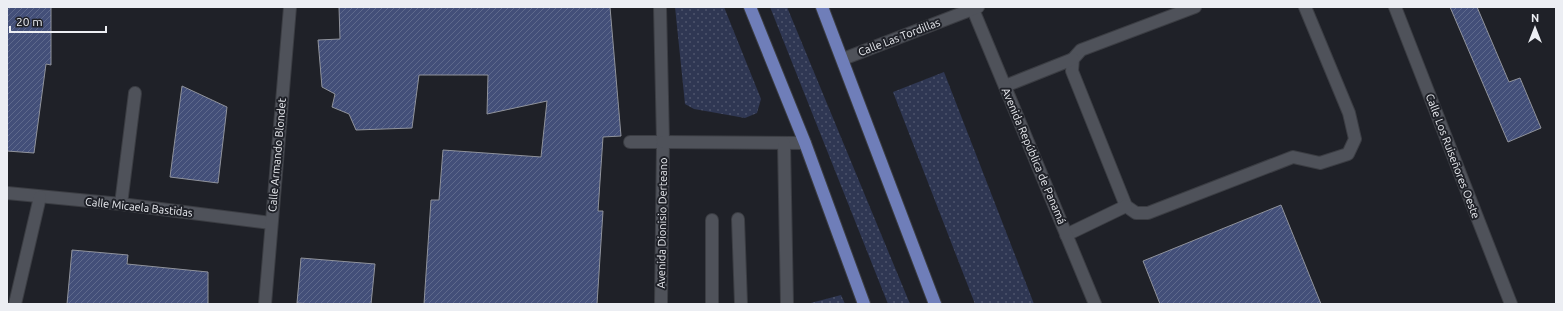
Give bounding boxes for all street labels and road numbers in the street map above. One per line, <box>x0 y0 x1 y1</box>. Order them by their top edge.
street label: Calle Las Tordillas <box>856 16 942 58</box>
street label: Avenida República de Panamá <box>1000 86 1068 226</box>
street label: Calle Los Ruiseñores Oeste <box>1424 92 1482 220</box>
street label: Calle Armando Blondet <box>266 97 288 212</box>
street label: Avenida Dionisio Derteano <box>655 157 669 289</box>
street label: Calle Micaela Bastidas <box>85 195 194 219</box>

